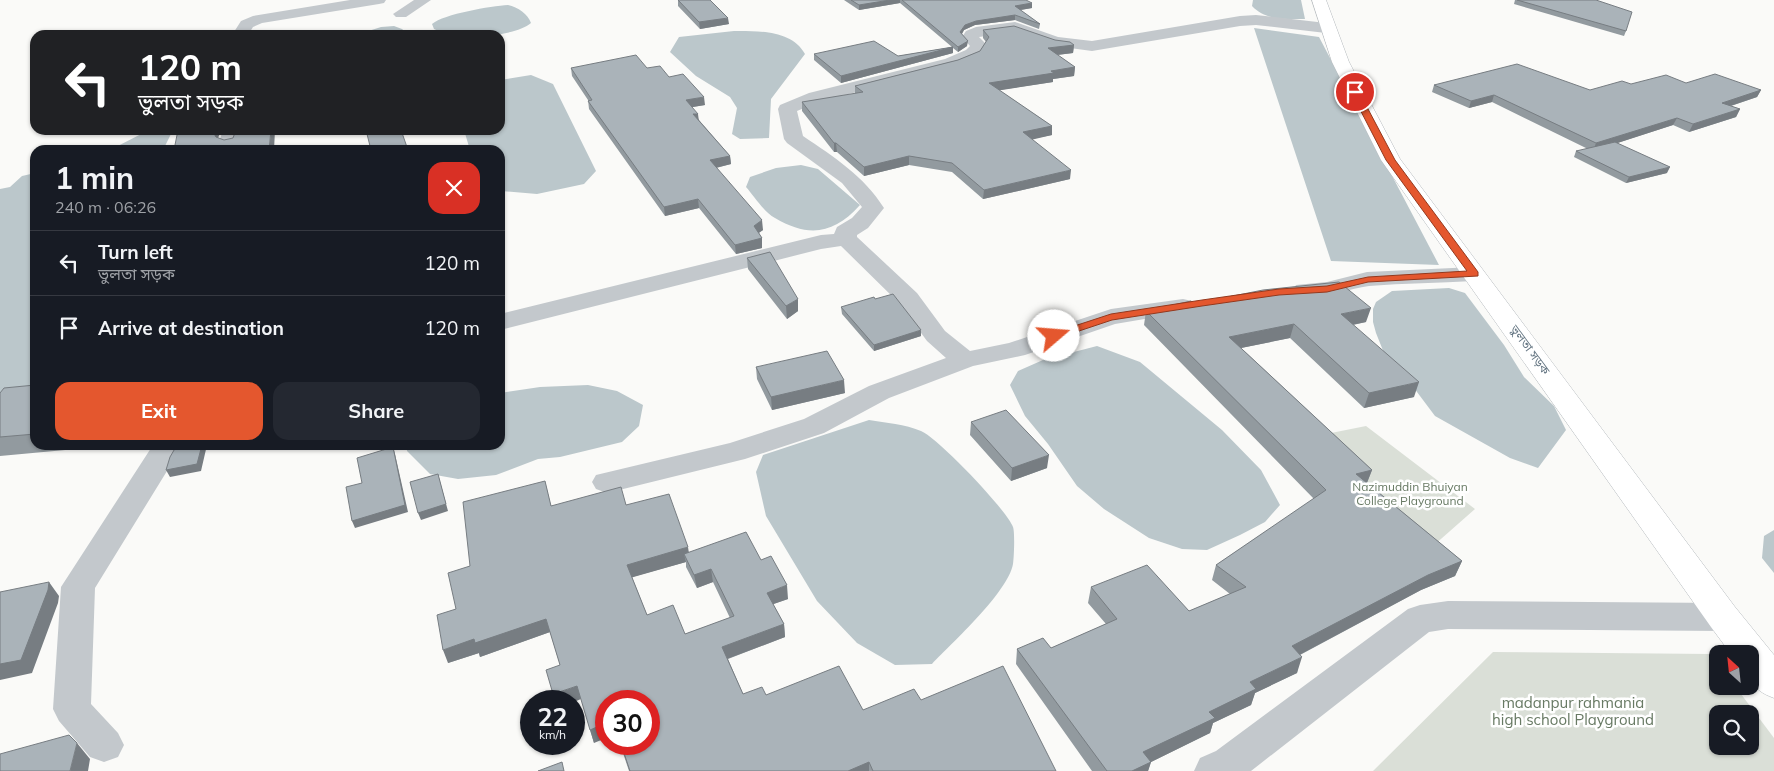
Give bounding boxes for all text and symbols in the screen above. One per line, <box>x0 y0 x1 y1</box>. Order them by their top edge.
text: 120 m <box>138 45 242 89</box>
icon: left <box>55 50 120 115</box>
pin <box>1334 71 1376 113</box>
icon: arrive <box>1341 78 1369 106</box>
text: ভুলতা সড়ক <box>138 88 244 116</box>
text: 1 min <box>55 159 134 197</box>
button: close <box>428 162 480 214</box>
text: 240 m · 06:26 <box>55 197 156 217</box>
text: Turn left <box>98 240 173 264</box>
icon: left <box>55 249 83 277</box>
text: 120 m <box>424 251 480 275</box>
text: ভুলতা সড়ক <box>98 264 175 284</box>
position arrow <box>1027 309 1079 361</box>
icon: arrive <box>55 314 83 342</box>
text: Arrive at destination <box>98 316 284 340</box>
text: 120 m <box>424 316 480 340</box>
street label: ভুলতা সড়ক <box>1506 321 1554 379</box>
button: Exit <box>55 382 263 440</box>
button: Share <box>273 382 480 440</box>
park label: Nazimuddin Bhuiyan College Playground <box>1352 479 1468 508</box>
north arrow <box>1709 645 1759 695</box>
map controls <box>1709 645 1759 755</box>
speed limit sign: 30 <box>595 690 660 755</box>
park label: madanpur rahmania high school Playground <box>1492 693 1654 729</box>
text: 22 <box>537 701 568 732</box>
button: search <box>1709 705 1759 755</box>
text: km/h <box>539 727 566 742</box>

